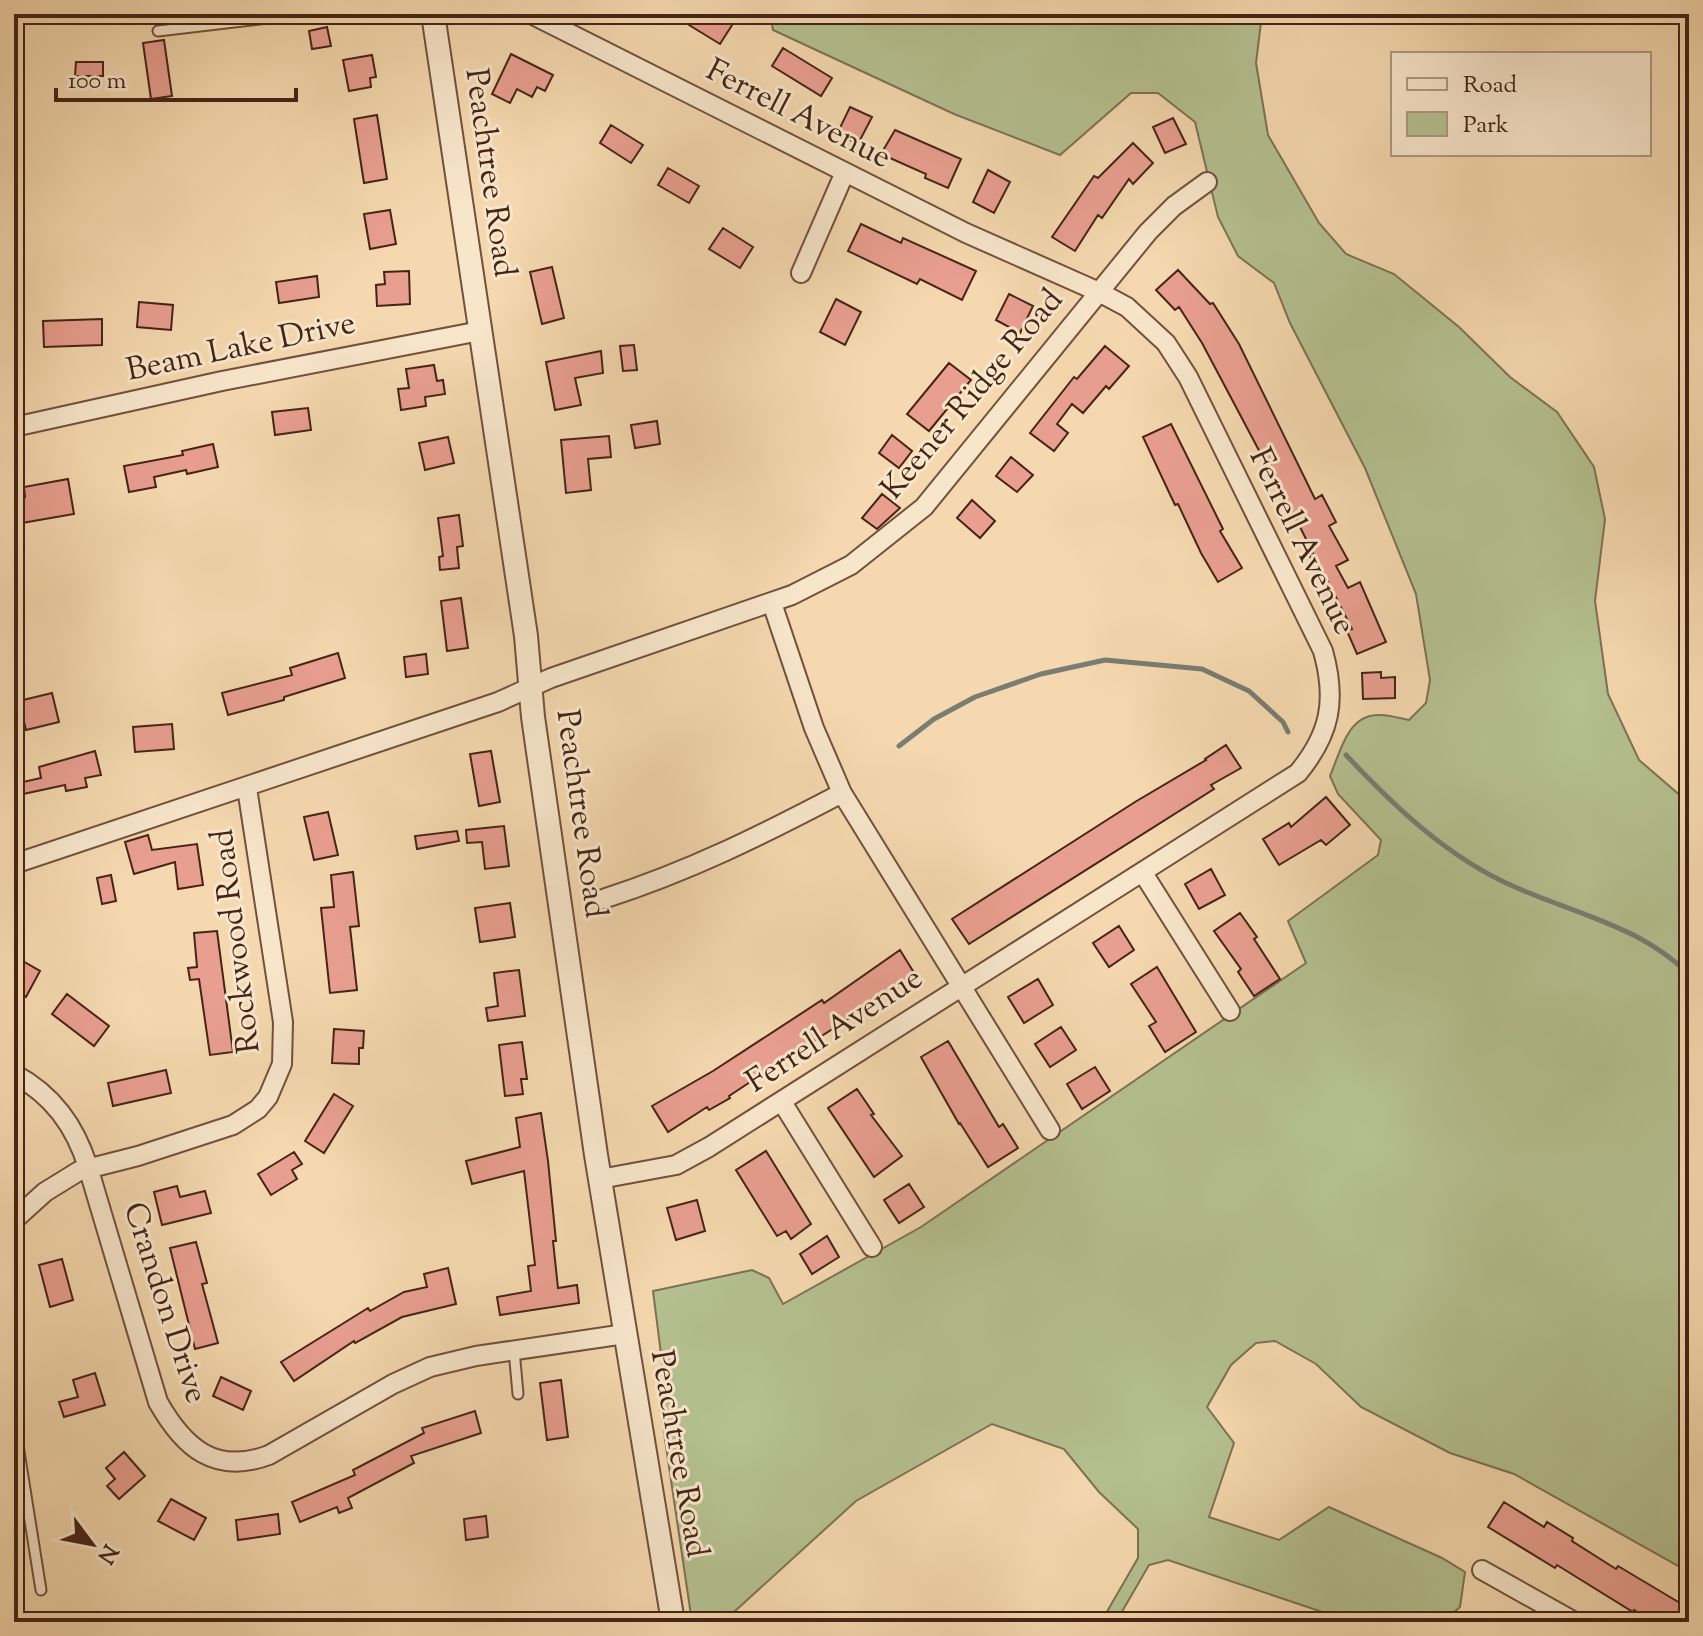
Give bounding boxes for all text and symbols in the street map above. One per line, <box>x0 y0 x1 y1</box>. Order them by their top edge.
street label: Ferrell Avenue <box>697 49 899 181</box>
scale bar <box>56 52 296 102</box>
legend <box>1391 52 1651 156</box>
text: 100 m <box>68 65 126 99</box>
street label: Peachtree Road <box>452 66 526 280</box>
text: Road <box>1463 69 1517 103</box>
text: Park <box>1463 109 1509 143</box>
street label: Keener Ridge Road <box>871 280 1075 510</box>
street label: Beam Lake Drive <box>122 301 360 395</box>
street label: Ferrell Avenue <box>1236 441 1366 643</box>
street label: Peachtree Road <box>543 707 617 921</box>
street label: Rockwood Road <box>200 826 274 1056</box>
street label: Ferrell Avenue <box>738 957 932 1105</box>
street label: Crandon Drive <box>110 1197 218 1409</box>
street label: Peachtree Road <box>637 1347 719 1561</box>
north arrow <box>52 1504 132 1584</box>
text: N <box>88 1537 125 1569</box>

